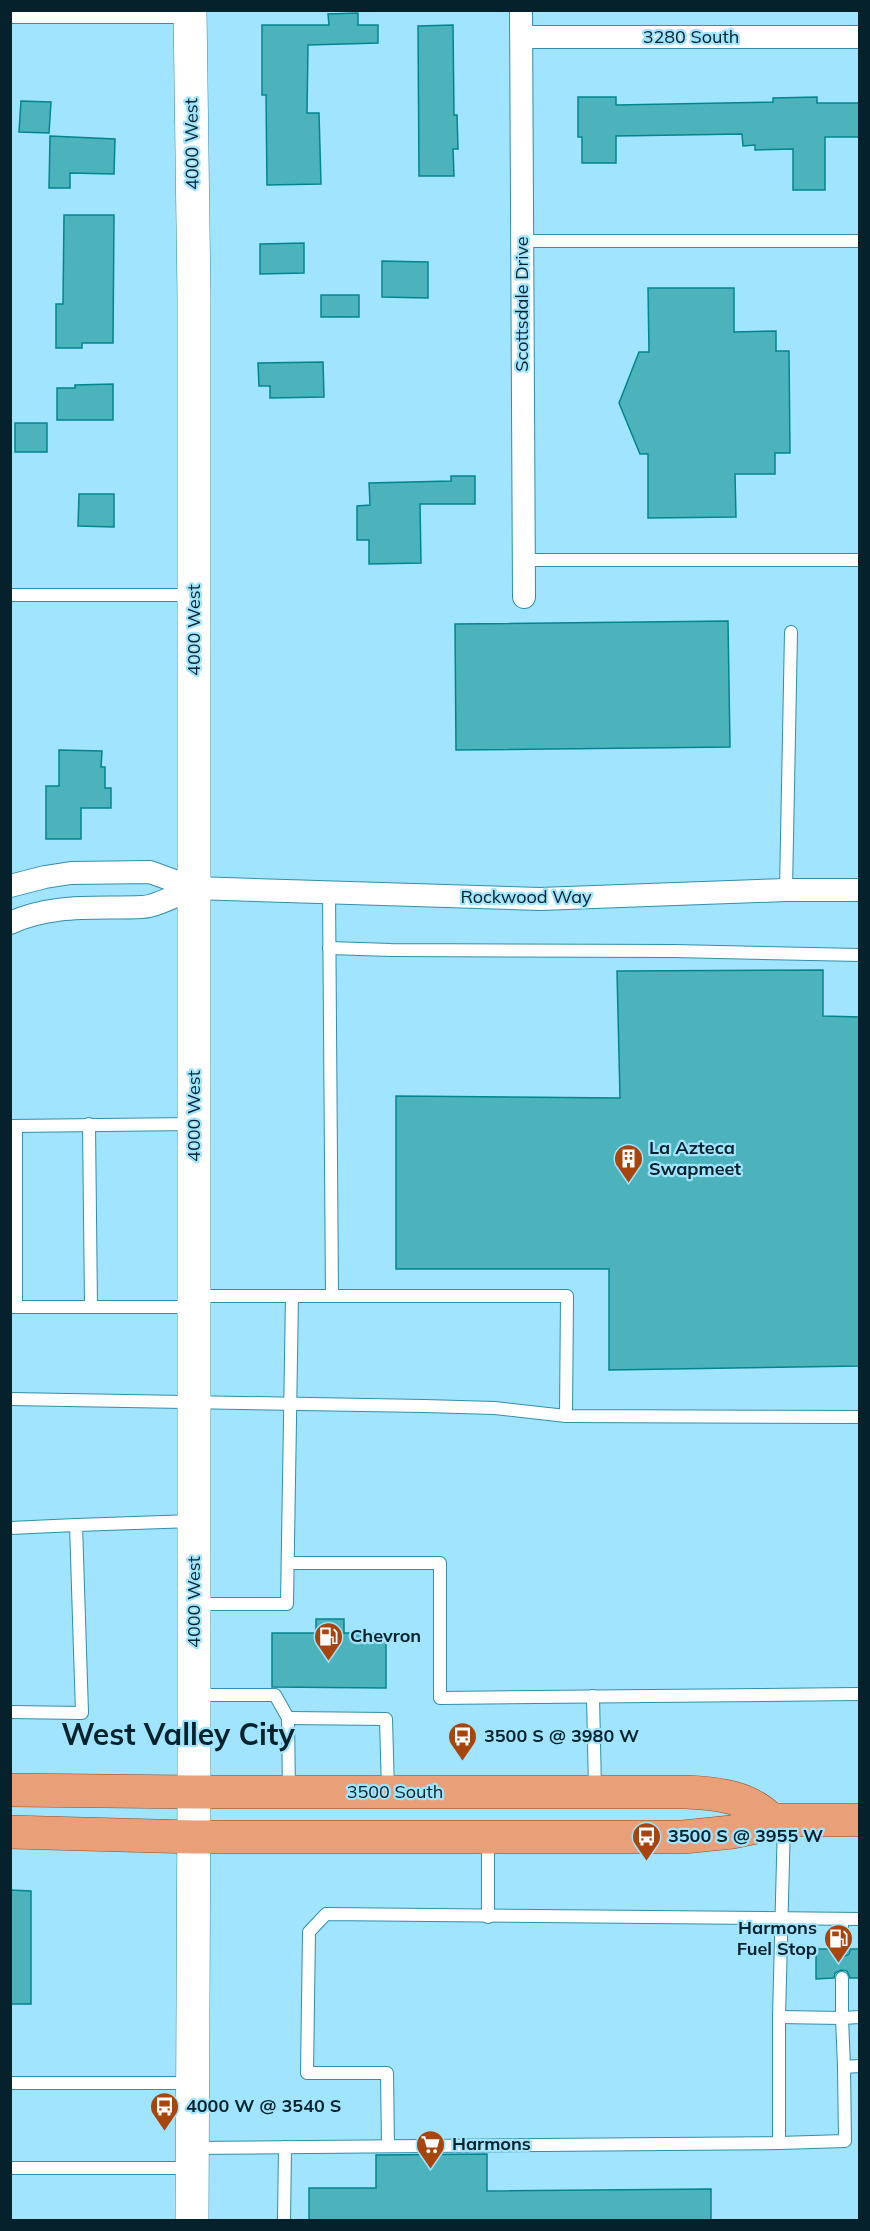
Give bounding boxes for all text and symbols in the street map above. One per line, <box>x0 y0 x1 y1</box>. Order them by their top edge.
street label: 3280 South <box>643 25 739 48</box>
street label: 4000 West <box>179 98 204 190</box>
street label: Scottsdale Drive <box>510 236 533 372</box>
street label: 4000 West <box>182 584 205 676</box>
street label: Rockwood Way <box>460 885 592 908</box>
street label: 4000 West <box>182 1070 205 1162</box>
place label: La Azteca Swapmeet <box>649 1136 741 1180</box>
building icon: La Azteca Swapmeet <box>612 1142 644 1184</box>
street label: 4000 West <box>182 1556 205 1648</box>
fuel station icon: Chevron <box>313 1620 345 1662</box>
place label: Chevron <box>350 1624 421 1647</box>
district label: West Valley City <box>61 1715 296 1753</box>
bus stop icon: 3500 S @ 3980 W <box>447 1720 479 1762</box>
place label: 3500 S @ 3980 W <box>484 1724 639 1747</box>
street label: 3500 South <box>347 1780 443 1803</box>
bus stop icon: 3500 S @ 3955 W <box>631 1820 663 1862</box>
place label: 3500 S @ 3955 W <box>668 1824 823 1847</box>
place label: Harmons Fuel Stop <box>737 1916 817 1960</box>
fuel station icon: Harmons Fuel Stop <box>822 1922 854 1964</box>
bus stop icon: 4000 W @ 3540 S <box>149 2090 181 2132</box>
place label: 4000 W @ 3540 S <box>186 2094 341 2117</box>
supermarket icon: Harmons <box>415 2128 447 2170</box>
place label: Harmons <box>452 2132 531 2155</box>

